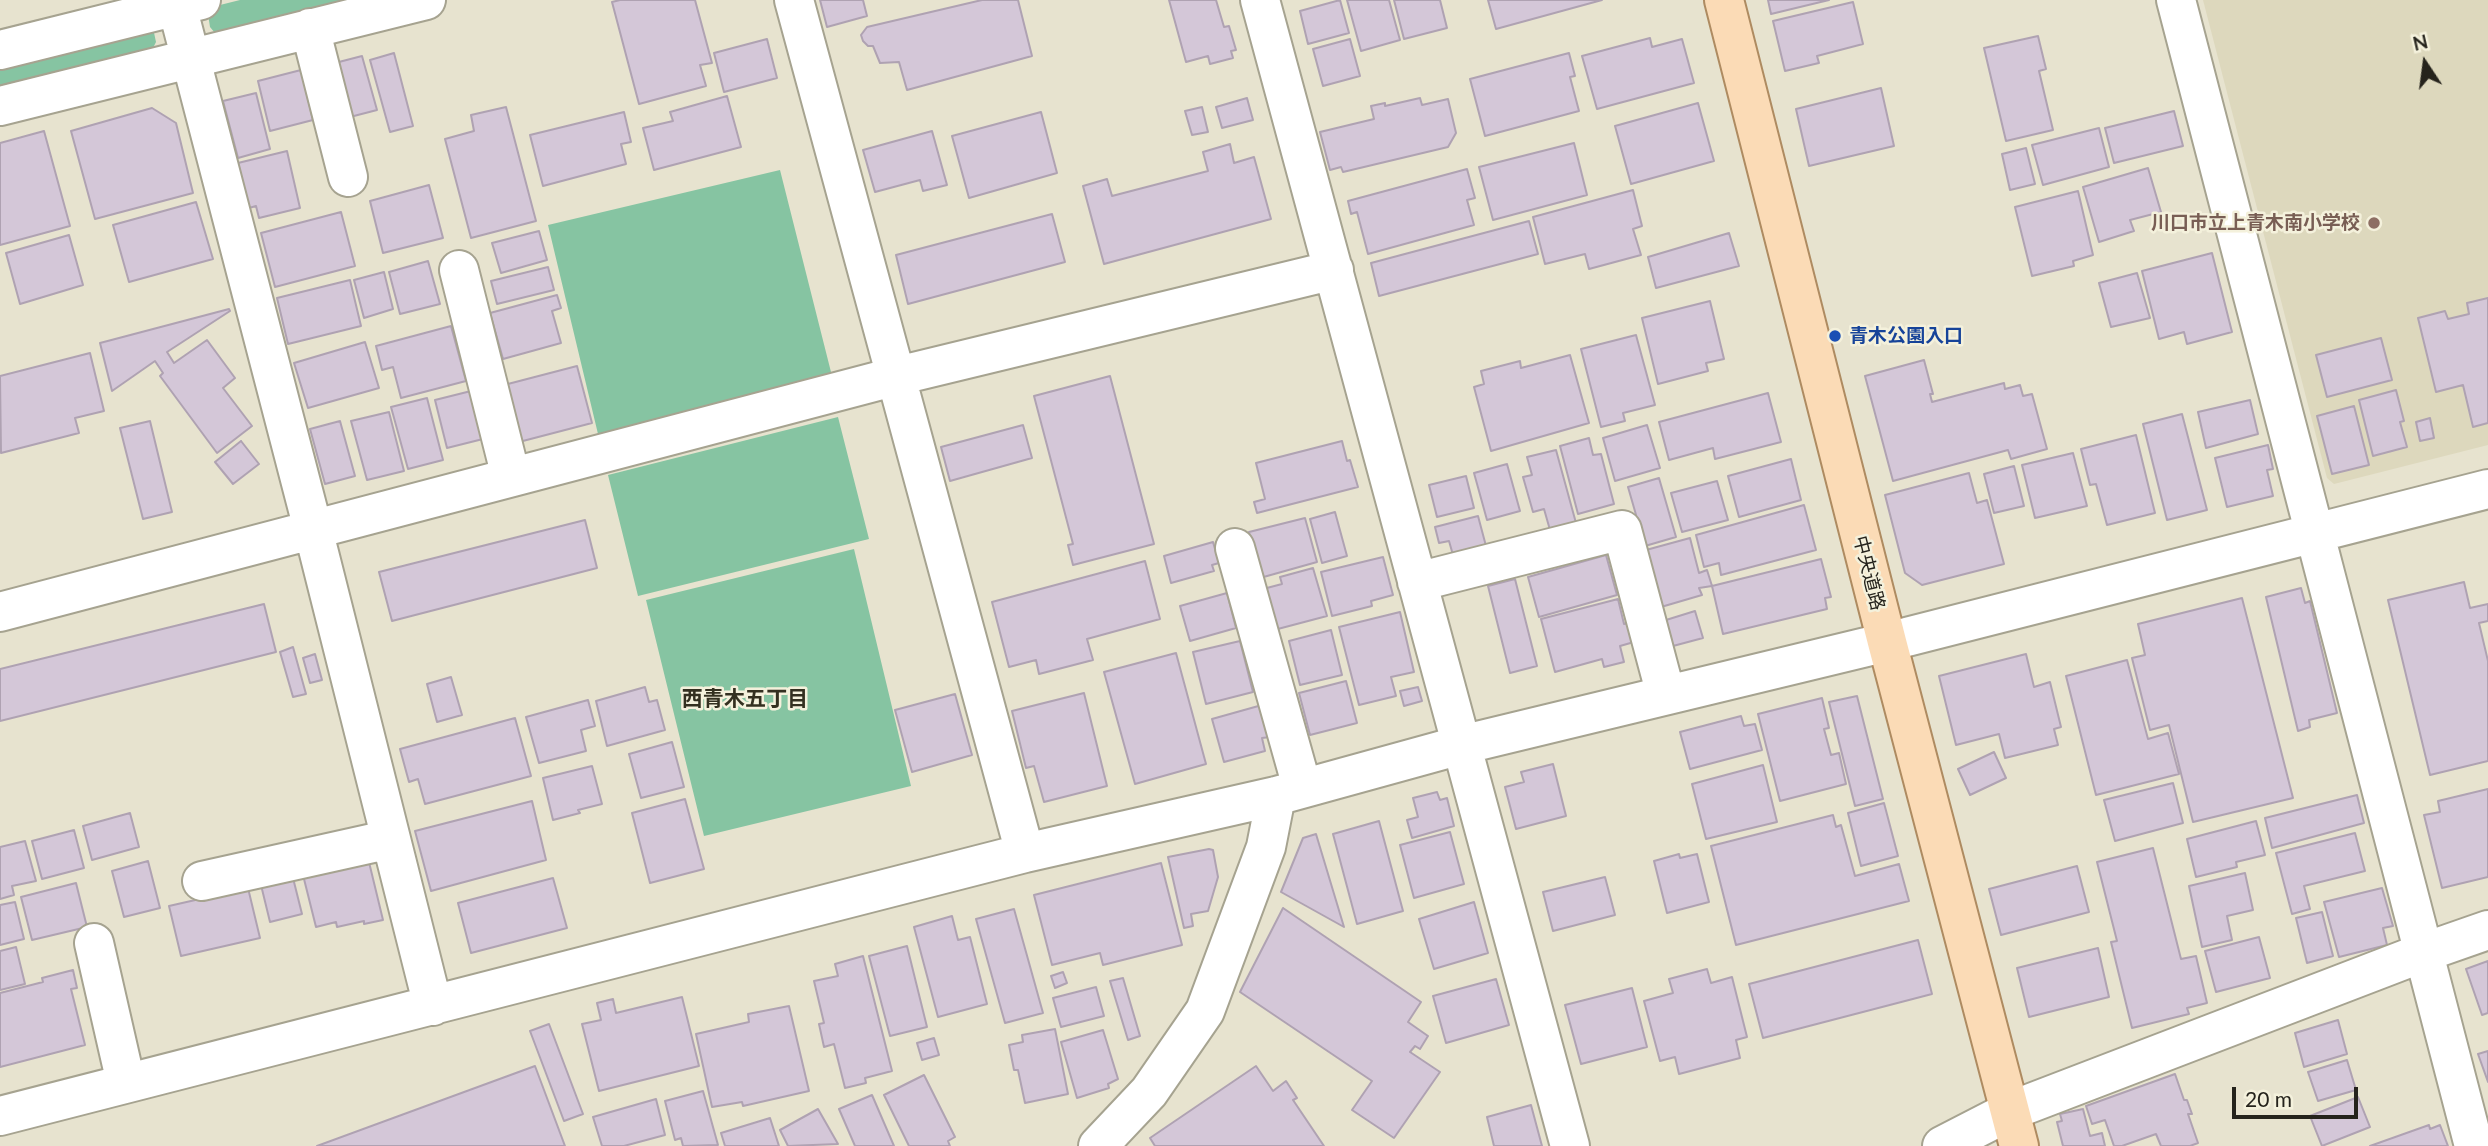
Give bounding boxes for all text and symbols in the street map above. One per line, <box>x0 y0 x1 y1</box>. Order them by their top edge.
north arrow <box>2390 28 2460 98</box>
text: N <box>2410 29 2430 55</box>
place label: 川口市立上青木南小学校 <box>2151 212 2360 234</box>
marker: 川口市立上青木南小学校 <box>2366 215 2382 231</box>
place label: 青木公園入口 <box>1849 325 1963 347</box>
marker: 青木公園入口 <box>1827 328 1843 344</box>
street label: 中央道路 <box>1849 533 1889 613</box>
district label: 西青木五丁目 <box>682 686 808 712</box>
scale bar <box>2236 1072 2362 1116</box>
text: 20 m <box>2245 1086 2292 1111</box>

